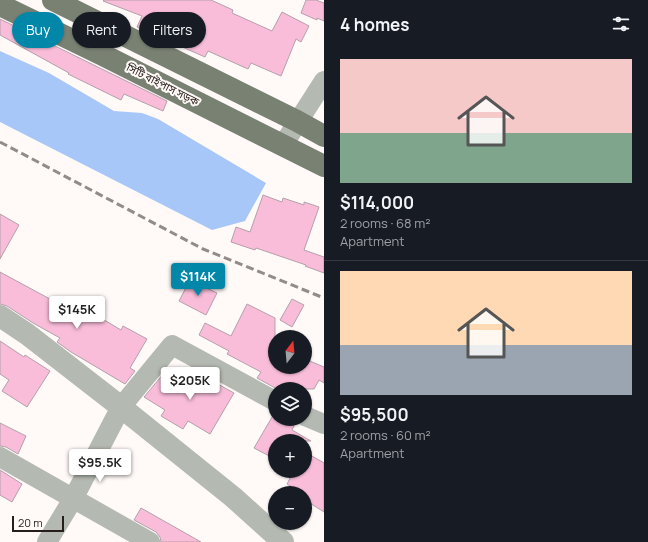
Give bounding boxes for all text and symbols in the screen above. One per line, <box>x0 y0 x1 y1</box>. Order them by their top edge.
chip: Buy <box>12 12 64 48</box>
chip: Rent <box>72 12 131 48</box>
chip: Filters <box>139 12 206 48</box>
text: 4 homes <box>340 13 409 36</box>
icon: filters <box>610 13 632 35</box>
street label: সিটি বাইপাস সড়ক <box>123 59 202 109</box>
icon: home <box>450 85 522 157</box>
text: $114,000 <box>340 191 414 214</box>
text: 2 rooms · 68 m² <box>340 214 430 232</box>
text: Apartment <box>340 232 404 250</box>
pin: $114K <box>170 263 226 297</box>
text: $114K <box>180 267 216 285</box>
pin: $145K <box>49 296 105 330</box>
icon: home <box>450 297 522 369</box>
text: $145K <box>58 300 96 318</box>
north arrow <box>268 330 312 374</box>
map controls <box>268 330 312 530</box>
pin: $205K <box>162 367 218 401</box>
text: $205K <box>170 371 210 389</box>
button: layers <box>268 382 312 426</box>
text: $95,500 <box>340 403 409 426</box>
text: 2 rooms · 60 m² <box>340 426 431 444</box>
button: + <box>268 434 312 478</box>
text: Apartment <box>340 444 404 462</box>
pin: $95.5K <box>67 449 133 483</box>
text: $95.5K <box>78 453 122 471</box>
button: − <box>268 486 312 530</box>
scale bar <box>12 514 64 533</box>
text: 20 m <box>18 515 43 530</box>

